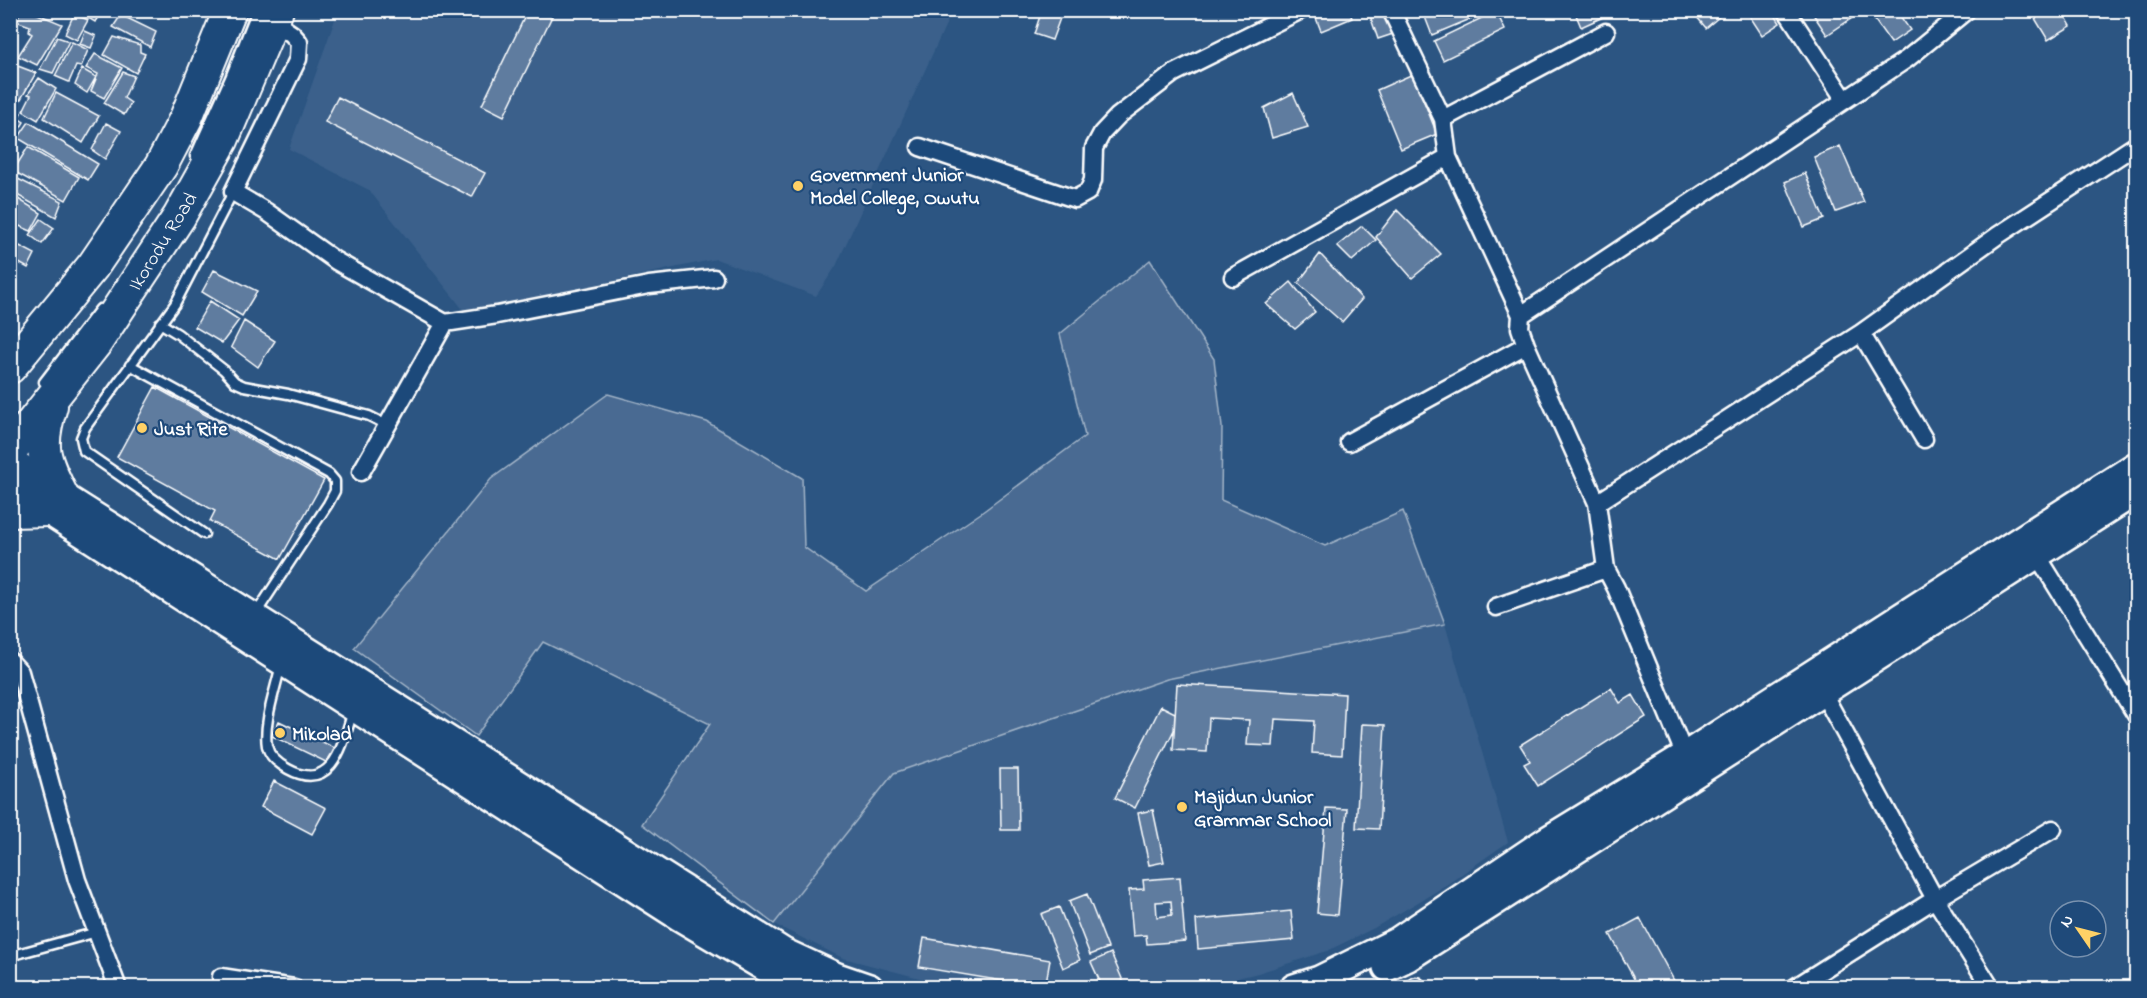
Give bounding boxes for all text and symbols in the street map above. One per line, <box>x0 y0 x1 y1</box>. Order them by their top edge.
place label: Government Junior Model College, Owutu <box>810 162 980 215</box>
marker: Government Junior Model College, Owutu <box>791 179 805 193</box>
street label: Ikorodu Road <box>122 187 206 297</box>
place label: Just Rite <box>154 416 228 445</box>
marker: Just Rite <box>135 421 149 435</box>
place label: Mikolad <box>292 721 352 750</box>
marker: Mikolad <box>273 726 287 740</box>
place label: Majidun Junior Grammar School <box>1194 784 1331 836</box>
marker: Majidun Junior Grammar School <box>1175 800 1189 814</box>
north arrow <box>2048 899 2108 959</box>
text: N <box>2054 910 2080 933</box>

